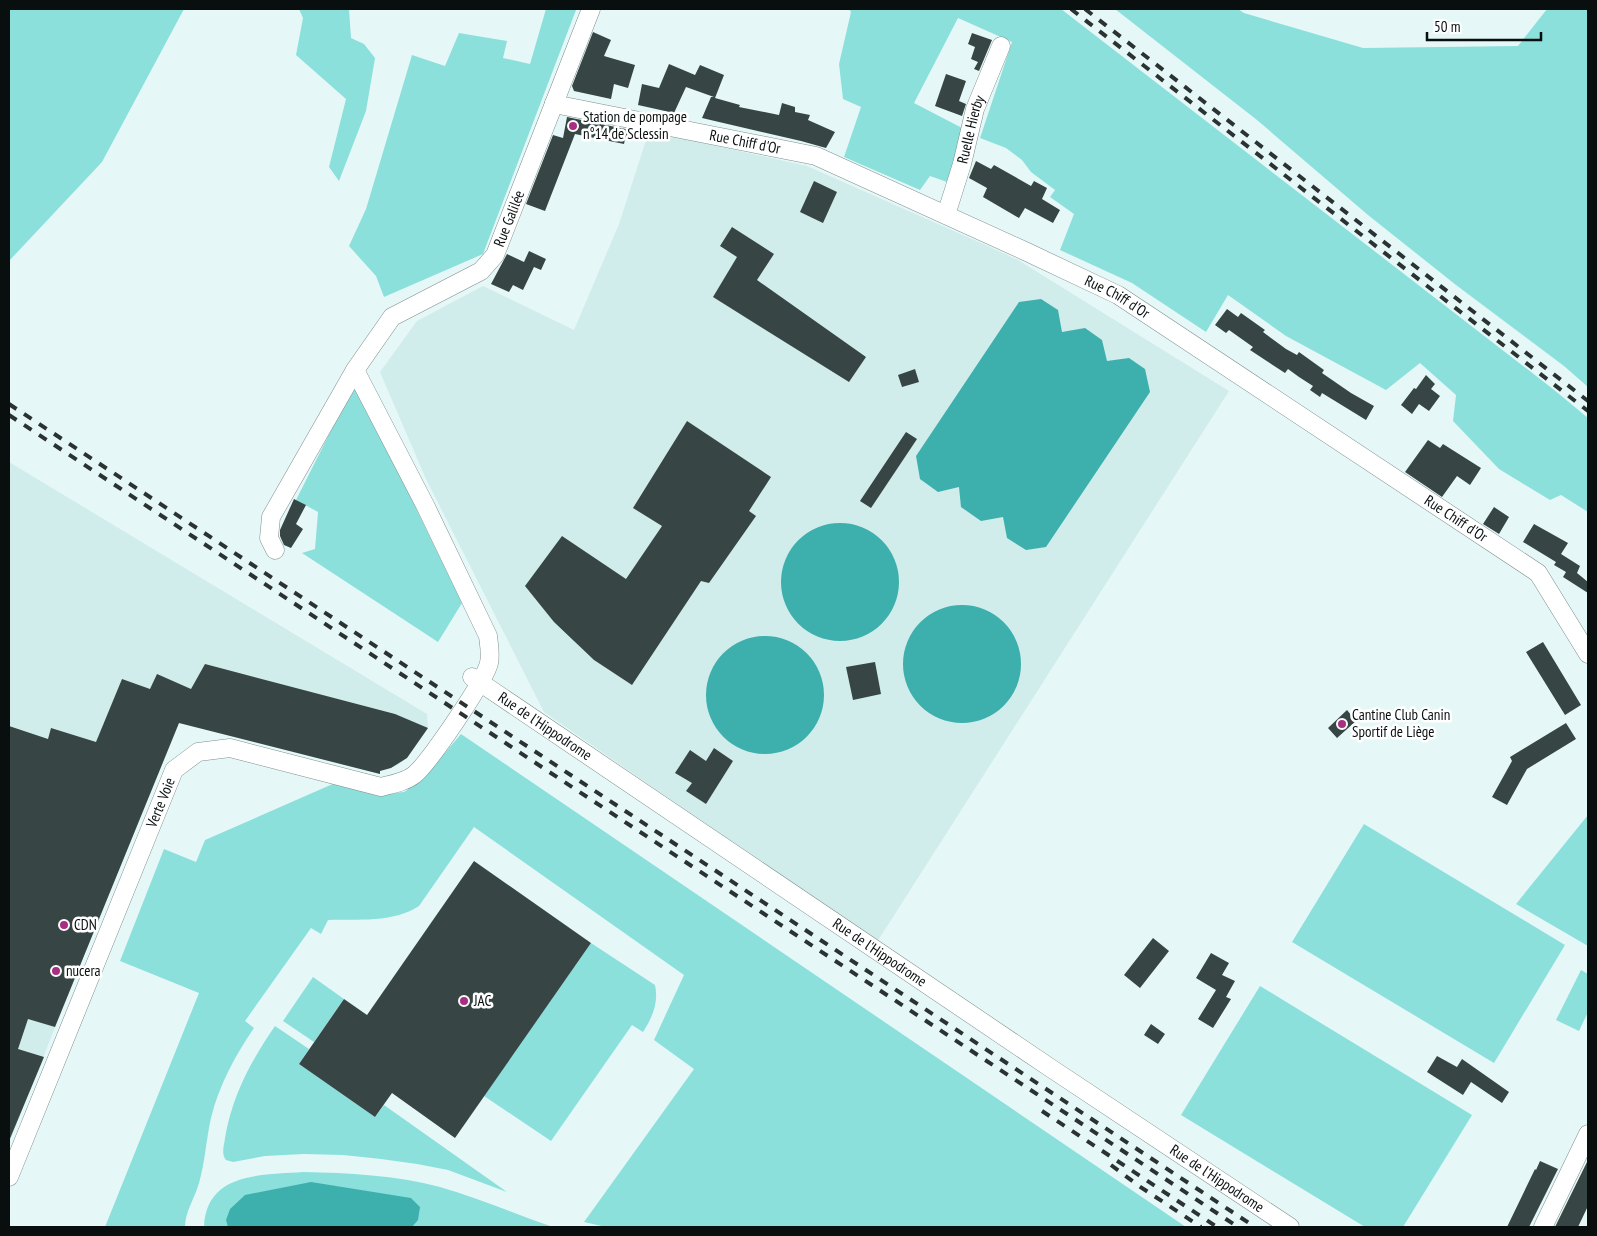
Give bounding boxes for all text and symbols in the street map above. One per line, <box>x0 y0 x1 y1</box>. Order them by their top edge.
scale bar <box>1427 10 1541 42</box>
text: 50 m <box>1434 17 1460 36</box>
street label: Ruelle Hierby <box>952 92 989 166</box>
place label: Station de pompage n°14 de Sclessin <box>583 107 687 143</box>
marker: Station de pompage n°14 de Sclessin <box>567 120 579 132</box>
street label: Rue Chiff d'Or <box>708 125 783 158</box>
street label: Rue Galilée <box>489 187 528 249</box>
street label: Rue Chiff d'Or <box>1082 271 1154 323</box>
street label: Rue Chiff d'Or <box>1421 490 1492 546</box>
street label: Rue de l'Hippodrome <box>495 687 596 764</box>
place label: Cantine Club Canin Sportif de Liège <box>1352 705 1450 741</box>
marker: Cantine Club Canin Sportif de Liège <box>1336 718 1348 730</box>
street label: Verte Voie <box>141 775 179 831</box>
street label: Rue de l'Hippodrome <box>829 914 930 991</box>
place label: CDN <box>74 915 97 934</box>
marker: CDN <box>58 919 70 931</box>
place label: nucera <box>66 961 101 980</box>
marker: nucera <box>50 965 62 977</box>
place label: JAC <box>473 991 491 1010</box>
marker: JAC <box>458 995 470 1007</box>
street label: Rue de l'Hippodrome <box>1166 1140 1268 1216</box>

